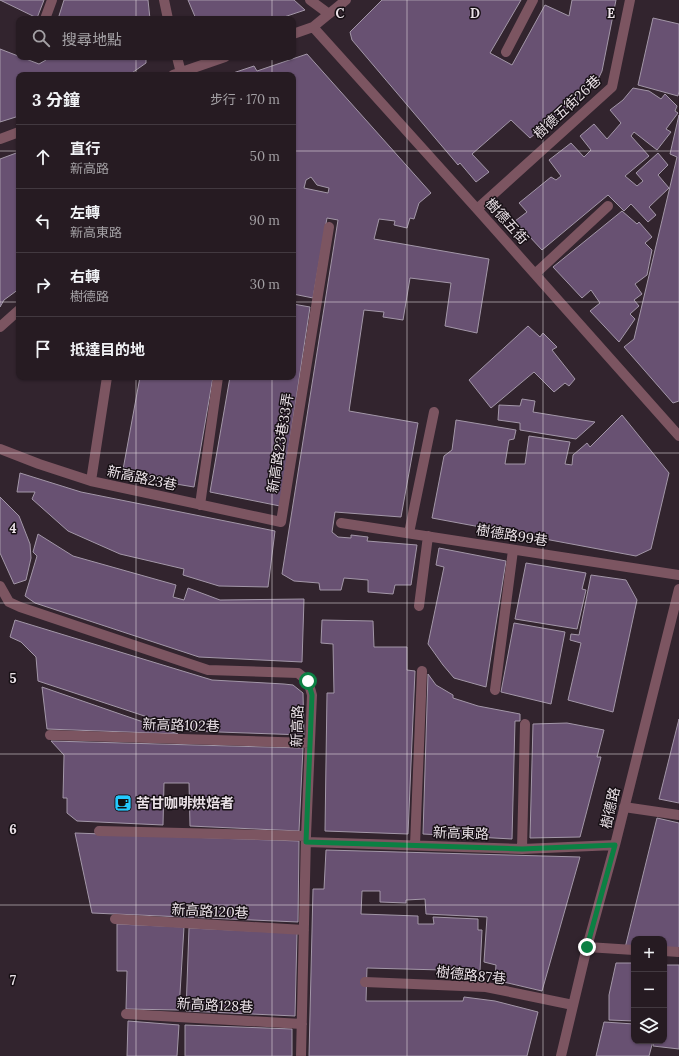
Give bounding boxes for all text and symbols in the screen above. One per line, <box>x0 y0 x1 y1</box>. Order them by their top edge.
text: C <box>336 5 345 22</box>
text: D <box>470 5 480 22</box>
text: E <box>607 5 615 22</box>
search box <box>16 16 296 60</box>
icon: search <box>30 27 52 49</box>
text: 搜尋地點 <box>62 30 122 49</box>
street label: 樹德五街26巷 <box>530 71 604 143</box>
text: 3 分鐘 <box>32 89 80 111</box>
text: 步行 · 170 m <box>210 91 280 108</box>
text: 直行 <box>70 139 100 158</box>
icon: ahead <box>32 146 54 168</box>
text: 50 m <box>250 148 280 165</box>
text: 新高路 <box>70 160 109 177</box>
street label: 樹德五街 <box>482 194 532 248</box>
text: 左轉 <box>70 203 100 222</box>
icon: left <box>32 210 54 232</box>
text: 90 m <box>249 212 280 229</box>
text: 新高東路 <box>70 224 122 241</box>
text: 右轉 <box>70 267 100 286</box>
icon: right <box>32 274 54 296</box>
text: 30 m <box>250 276 280 293</box>
text: 樹德路 <box>70 288 109 305</box>
icon: arrive <box>32 338 54 360</box>
text: 抵達目的地 <box>70 340 145 359</box>
street label: 新高路23巷33弄 <box>263 392 297 494</box>
street label: 新高路23巷 <box>105 462 179 494</box>
text: 4 <box>9 520 17 537</box>
street label: 樹德路99巷 <box>475 520 549 550</box>
text: 5 <box>9 670 17 687</box>
route start <box>299 672 317 690</box>
street label: 新高路 <box>287 705 307 747</box>
street label: 新高路102巷 <box>142 715 220 735</box>
street label: 樹德路 <box>597 786 623 830</box>
cafe icon: 苦甘咖啡烘焙者 <box>113 793 133 813</box>
place label: 苦甘咖啡烘焙者 <box>136 794 234 812</box>
text: 6 <box>9 821 17 838</box>
street label: 新高東路 <box>433 823 489 843</box>
street label: 新高路120巷 <box>171 900 249 922</box>
map controls <box>631 936 667 1044</box>
button: + <box>631 936 667 972</box>
route end <box>578 938 596 956</box>
street label: 樹德路87巷 <box>435 962 507 988</box>
text: 7 <box>10 972 16 989</box>
button: − <box>631 972 667 1008</box>
street label: 新高路128巷 <box>176 994 254 1016</box>
button: layers <box>631 1008 667 1044</box>

